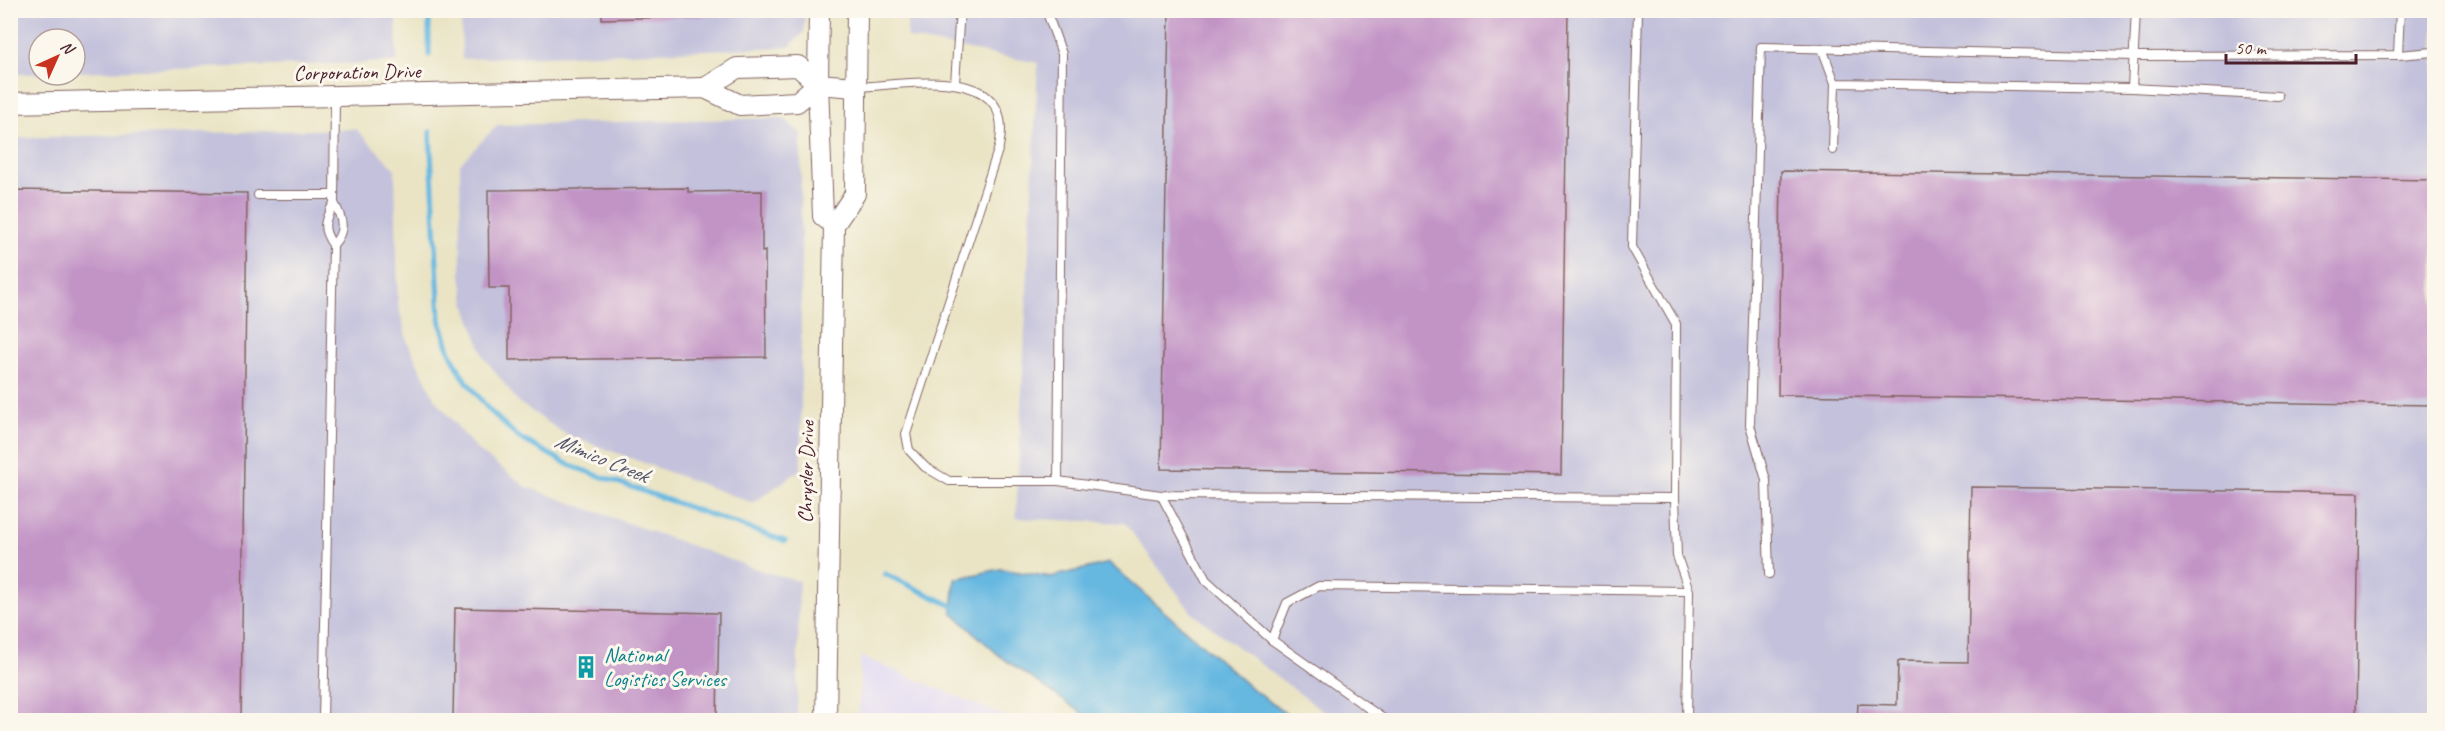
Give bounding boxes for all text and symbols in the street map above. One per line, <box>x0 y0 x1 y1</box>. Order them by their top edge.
north arrow <box>27 27 87 87</box>
scale bar <box>2226 27 2356 65</box>
text: N <box>56 37 80 60</box>
text: 50 m <box>2235 37 2268 59</box>
street label: Corporation Drive <box>293 58 423 86</box>
street label: Chrysler Drive <box>792 420 820 523</box>
water label: Mimico Creek <box>551 427 656 491</box>
place label: National Logistics Services <box>604 642 728 692</box>
building icon: National Logistics Services <box>573 654 599 680</box>

